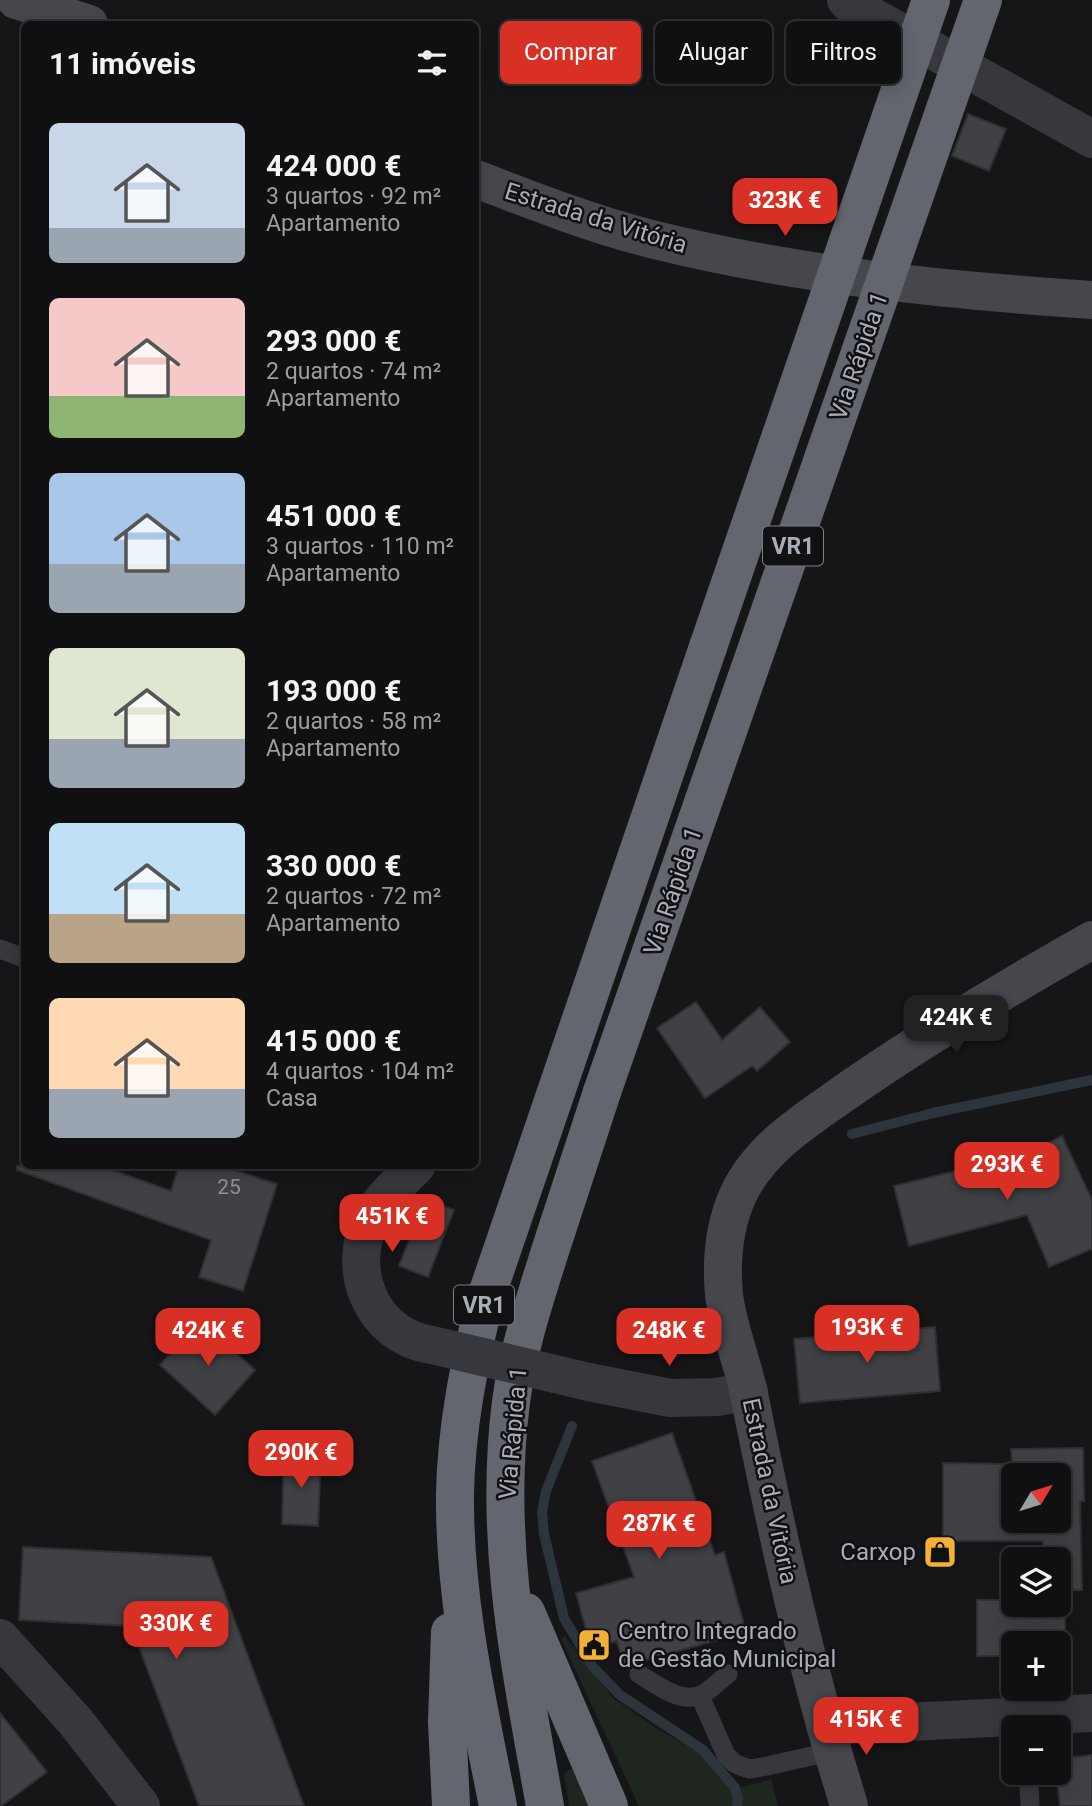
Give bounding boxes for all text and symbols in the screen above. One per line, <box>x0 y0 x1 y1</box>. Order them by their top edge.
chip: Comprar <box>500 21 641 84</box>
chip: Alugar <box>655 21 772 84</box>
chip: Filtros <box>786 21 901 84</box>
icon: filters <box>413 44 451 82</box>
text: 11 imóveis <box>49 46 196 81</box>
text: 424 000 € <box>266 148 401 183</box>
icon: home <box>105 151 189 235</box>
street label: Estrada da Vitória <box>501 177 691 259</box>
pin: 323K € <box>728 178 842 238</box>
text: 3 quartos · 92 m² <box>266 183 441 210</box>
text: 323K € <box>748 187 822 214</box>
text: Apartamento <box>266 210 400 237</box>
street label: Via Rápida 1 <box>824 288 894 424</box>
text: 293 000 € <box>266 323 401 358</box>
icon: home <box>105 326 189 410</box>
text: 2 quartos · 74 m² <box>266 358 441 385</box>
text: Apartamento <box>266 385 400 412</box>
text: 451 000 € <box>266 498 401 533</box>
icon: home <box>105 501 189 585</box>
road number: VR1 <box>763 526 823 566</box>
text: 3 quartos · 110 m² <box>266 533 454 560</box>
text: Apartamento <box>266 560 400 587</box>
text: 193 000 € <box>266 673 401 708</box>
icon: home <box>105 676 189 760</box>
text: 2 quartos · 58 m² <box>266 708 441 735</box>
text: Apartamento <box>266 735 400 762</box>
street label: Via Rápida 1 <box>638 823 708 959</box>
text: 330 000 € <box>266 848 401 883</box>
icon: home <box>105 851 189 935</box>
text: 2 quartos · 72 m² <box>266 883 441 910</box>
text: Apartamento <box>266 910 400 937</box>
pin: 424K € <box>899 996 1013 1055</box>
text: 424K € <box>919 1004 993 1031</box>
text: 415 000 € <box>266 1023 401 1058</box>
icon: home <box>105 1026 189 1110</box>
text: 4 quartos · 104 m² <box>266 1058 454 1085</box>
text: Casa <box>266 1085 318 1112</box>
pin: 293K € <box>950 1142 1064 1202</box>
text: 293K € <box>970 1151 1044 1178</box>
house number: 25 <box>217 1175 241 1199</box>
pin: 451K € <box>335 1194 449 1254</box>
text: 451K € <box>355 1203 429 1230</box>
road number: VR1 <box>454 1286 514 1324</box>
pin: 193K € <box>810 1306 924 1365</box>
pin: 424K € <box>151 1308 265 1368</box>
pin: 248K € <box>612 1308 726 1368</box>
text: 193K € <box>830 1314 904 1341</box>
text: 424K € <box>171 1317 245 1344</box>
text: 248K € <box>632 1317 706 1344</box>
street label: Via Rápida 1 <box>493 1365 533 1501</box>
street label: Estrada da Vitória <box>737 1396 803 1586</box>
pin: 290K € <box>244 1430 358 1490</box>
text: 290K € <box>264 1439 338 1466</box>
north arrow <box>1001 1463 1071 1533</box>
map controls <box>1001 1463 1071 1785</box>
pin: 287K € <box>602 1502 716 1561</box>
text: 287K € <box>622 1510 696 1537</box>
shop icon: Carxop <box>921 1533 959 1571</box>
place label: Carxop <box>840 1538 916 1566</box>
button: layers <box>1001 1547 1071 1617</box>
pin: 330K € <box>119 1602 233 1661</box>
text: 330K € <box>139 1610 213 1637</box>
place label: Centro Integrado de Gestão Municipal <box>618 1617 836 1673</box>
public building icon: Centro Integrado de Gestão Municipal <box>575 1626 613 1664</box>
button: + <box>1001 1631 1071 1701</box>
pin: 415K € <box>809 1698 923 1757</box>
text: 415K € <box>829 1706 903 1733</box>
button: − <box>1001 1715 1071 1785</box>

